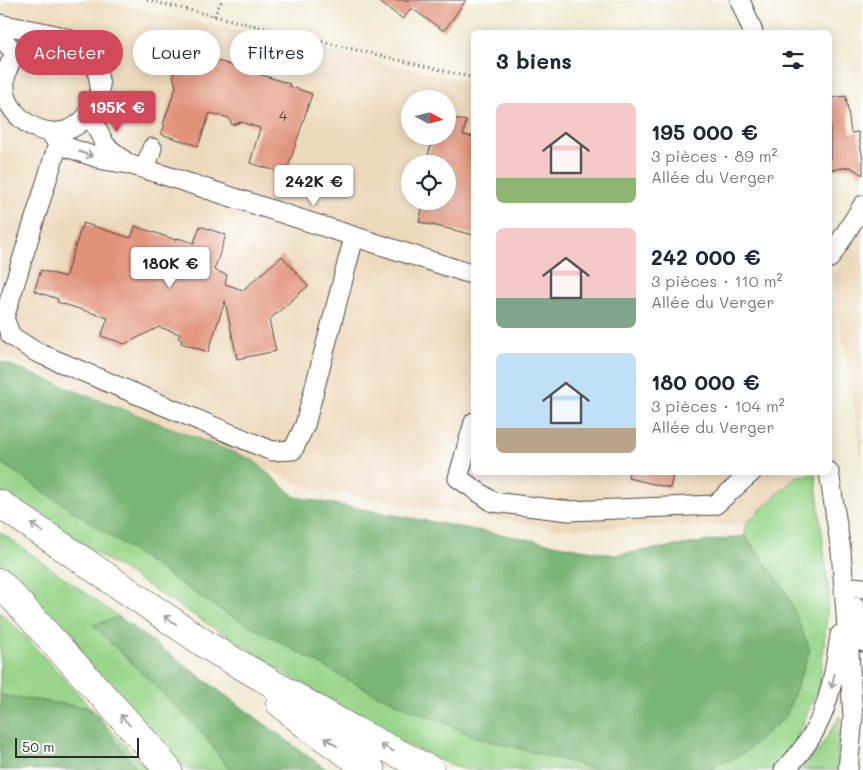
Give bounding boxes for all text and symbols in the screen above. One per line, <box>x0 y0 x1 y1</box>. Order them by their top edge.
chip: Acheter <box>15 30 123 75</box>
chip: Louer <box>133 30 220 75</box>
chip: Filtres <box>230 30 323 75</box>
icon: filters <box>779 46 807 74</box>
text: 3 biens <box>496 47 572 74</box>
pin: 195K € <box>76 90 158 133</box>
north arrow <box>401 90 456 145</box>
map controls <box>401 90 456 210</box>
text: 195K € <box>89 96 145 117</box>
house number: 4 <box>279 106 288 125</box>
text: 195 000 € <box>651 118 758 145</box>
icon: home <box>536 123 596 183</box>
text: 3 pièces · 89 m² <box>651 145 778 166</box>
one-way arrow <box>77 150 93 159</box>
button: locate <box>401 155 456 210</box>
pin: 242K € <box>273 164 355 207</box>
text: Allée du Verger <box>651 166 775 187</box>
text: 242K € <box>285 170 343 191</box>
text: 242 000 € <box>651 243 760 270</box>
pin: 180K € <box>129 246 211 289</box>
icon: home <box>536 248 596 308</box>
text: 180K € <box>142 252 198 273</box>
text: 3 pièces · 110 m² <box>651 270 783 291</box>
text: Allée du Verger <box>651 291 775 312</box>
text: 180 000 € <box>651 368 760 395</box>
icon: home <box>536 373 596 433</box>
text: 3 pièces · 104 m² <box>651 395 785 416</box>
text: Allée du Verger <box>651 416 775 437</box>
one-way arrow <box>30 523 44 533</box>
one-way arrow <box>164 615 178 625</box>
one-way arrow <box>827 673 837 689</box>
one-way arrow <box>119 713 131 726</box>
scale bar <box>15 735 139 758</box>
text: 50 m <box>22 737 54 756</box>
one-way arrow <box>324 737 338 747</box>
one-way arrow <box>380 743 395 752</box>

